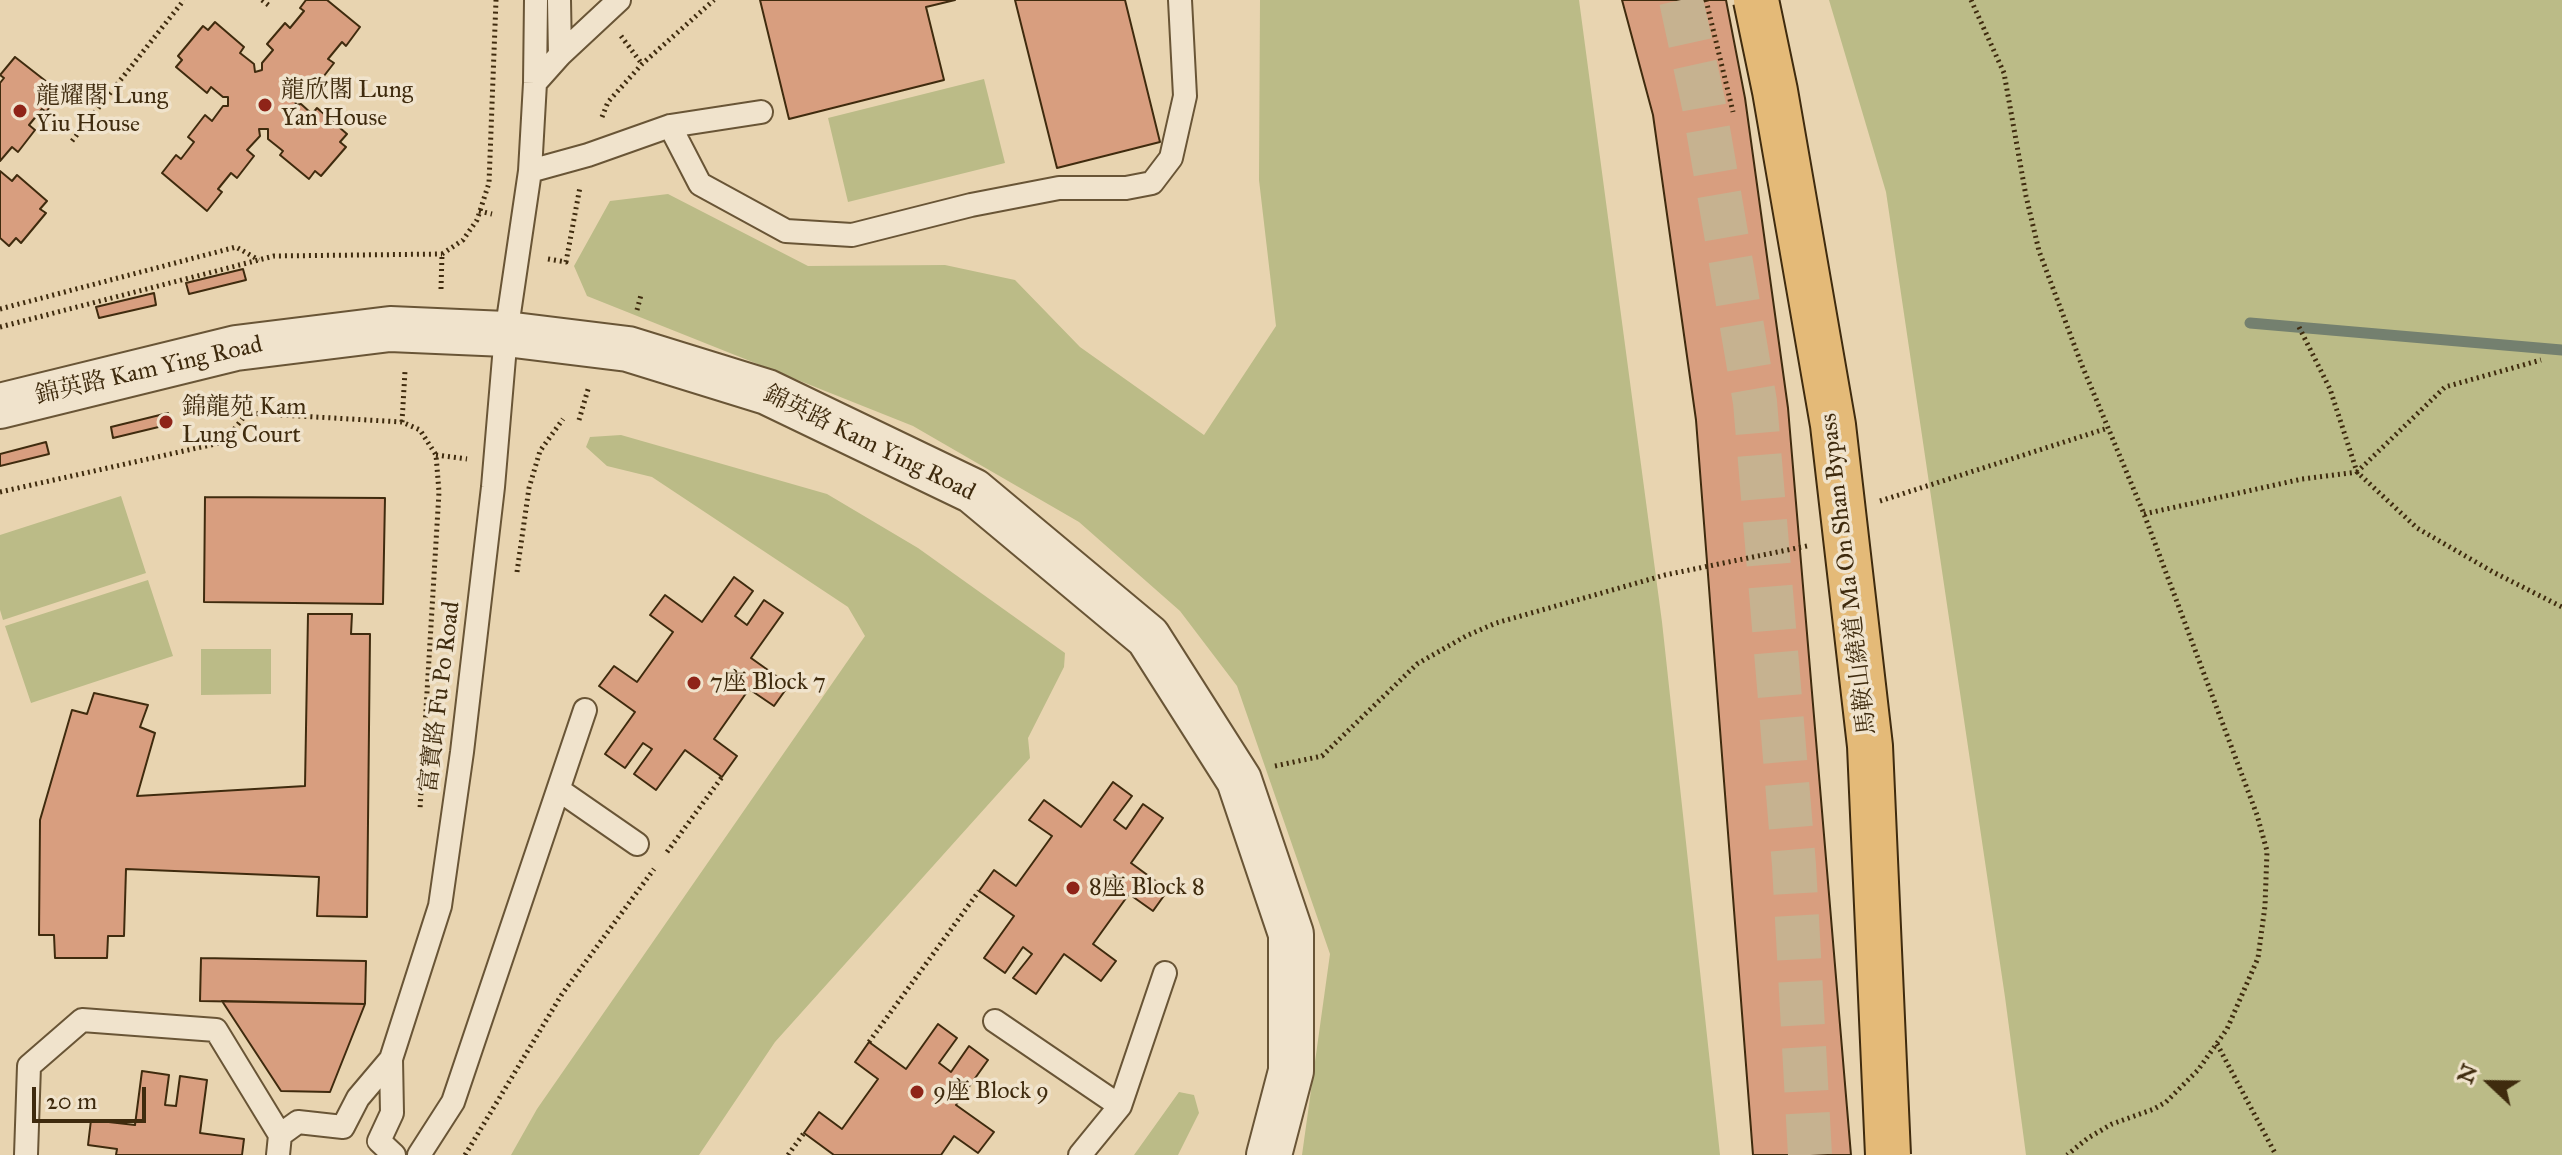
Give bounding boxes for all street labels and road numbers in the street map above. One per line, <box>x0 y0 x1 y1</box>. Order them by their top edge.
street label: 錦英路 Kam Ying Road <box>33 331 265 411</box>
street label: 錦英路 Kam Ying Road <box>758 380 980 508</box>
street label: 馬鞍山繞道 Ma On Shan Bypass <box>1815 412 1883 736</box>
street label: 富寶路 Fu Po Road <box>415 600 467 794</box>

